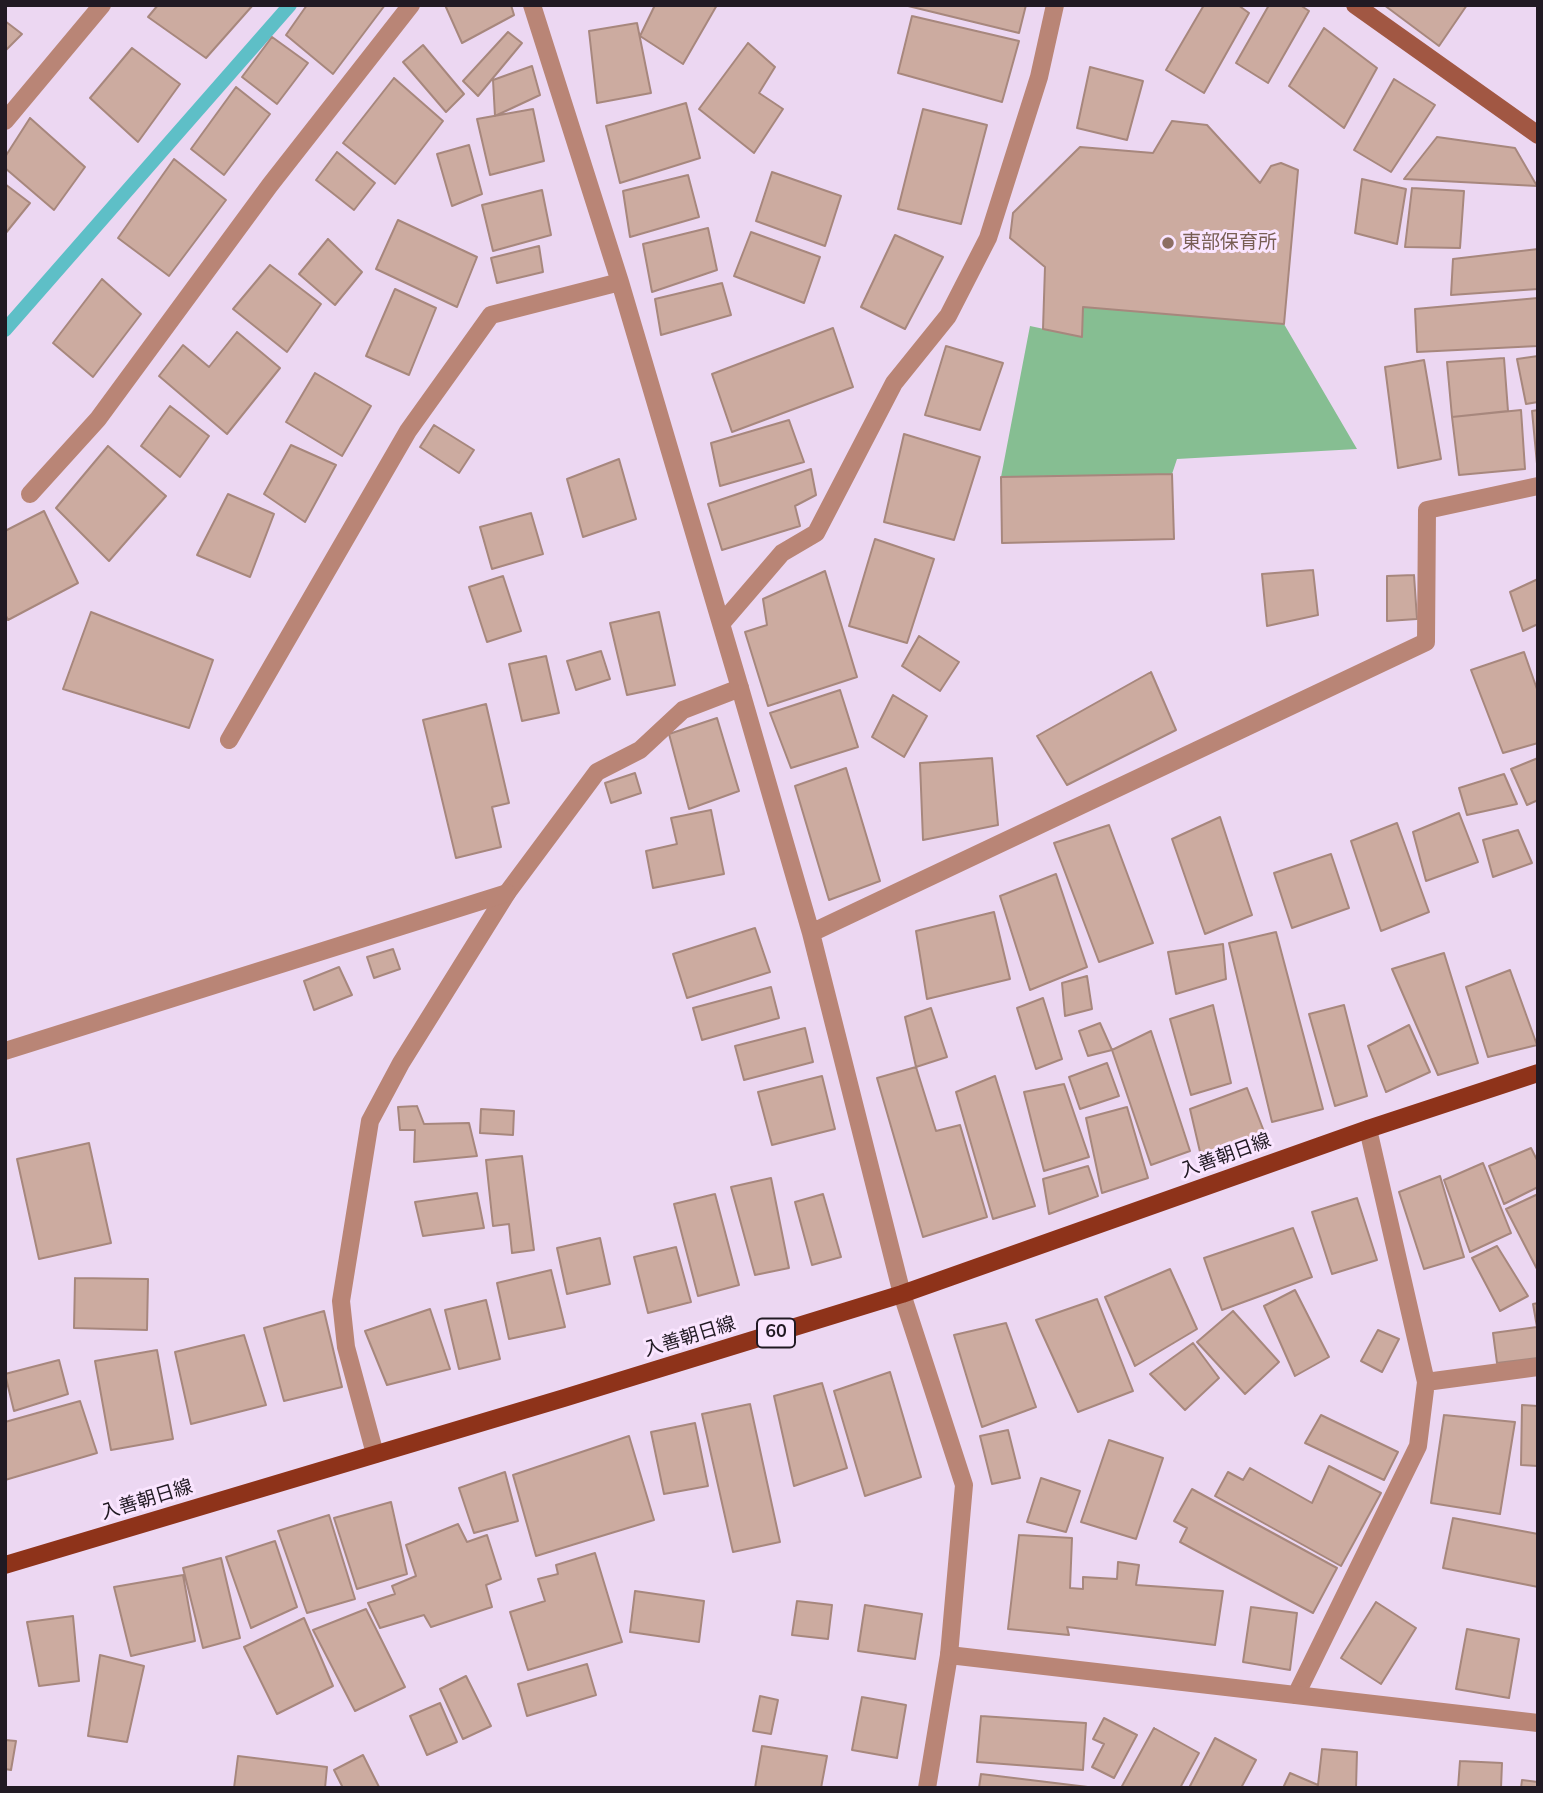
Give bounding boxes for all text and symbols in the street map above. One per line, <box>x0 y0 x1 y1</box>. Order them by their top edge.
place label: 東部保育所 <box>1182 232 1277 254</box>
marker: 東部保育所 <box>1160 235 1176 251</box>
street label: 入善朝日線 <box>1177 1130 1275 1184</box>
street label: 入善朝日線 <box>641 1313 739 1363</box>
road number: 60 <box>757 1318 795 1348</box>
street label: 入善朝日線 <box>98 1476 196 1526</box>

